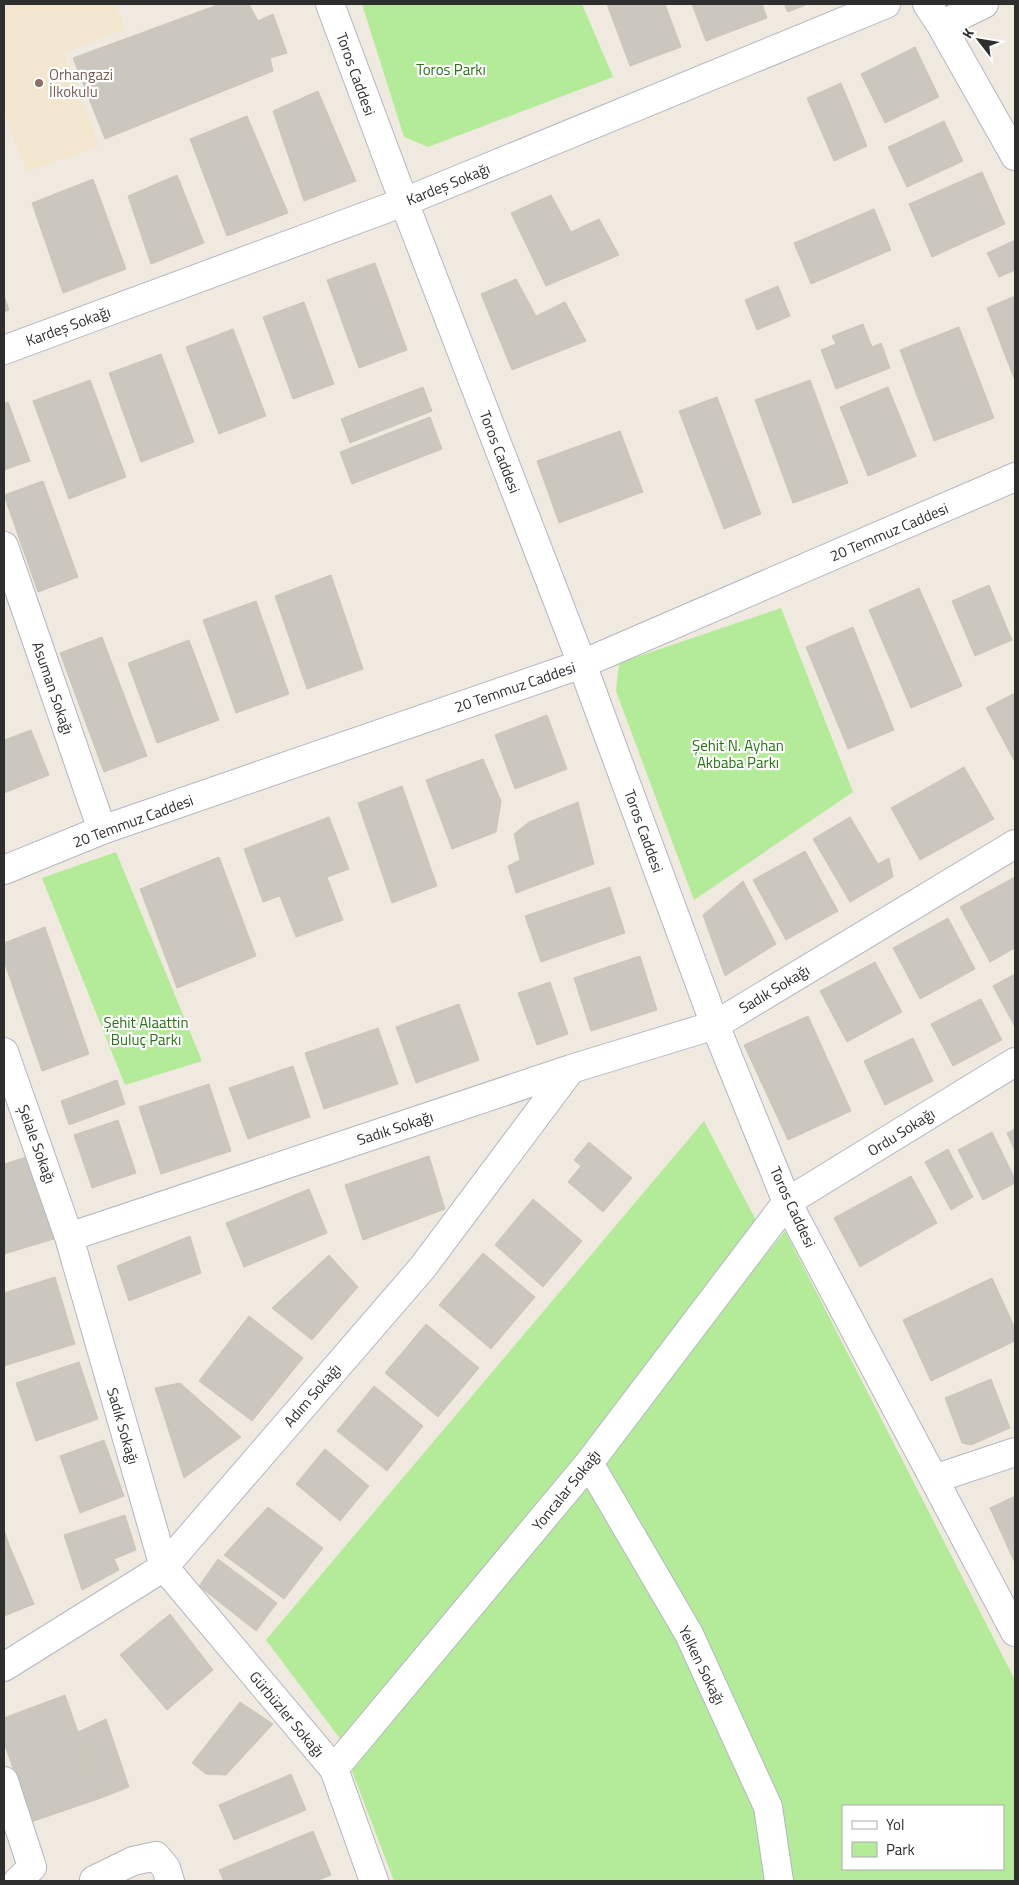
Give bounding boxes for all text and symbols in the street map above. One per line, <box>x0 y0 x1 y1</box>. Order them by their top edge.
north arrow <box>954 15 1004 65</box>
text: K <box>956 23 979 42</box>
street label: Toros Caddesi <box>330 29 382 119</box>
park label: Toros Parkı <box>416 58 486 81</box>
place label: Orhangazi İlkokulu <box>49 63 113 103</box>
marker: Orhangazi İlkokulu <box>33 77 45 89</box>
street label: Kardeş Sokağı <box>403 157 493 211</box>
street label: Kardeş Sokağı <box>22 300 114 352</box>
street label: Toros Caddesi <box>474 407 526 497</box>
street label: 20 Temmuz Caddesi <box>826 497 952 567</box>
street label: Asuman Sokağı <box>26 638 80 738</box>
street label: 20 Temmuz Caddesi <box>451 655 579 719</box>
park label: Şehit N. Ayhan Akbaba Parkı <box>692 734 784 774</box>
street label: Toros Caddesi <box>618 786 670 876</box>
street label: 20 Temmuz Caddesi <box>70 789 196 853</box>
street label: Sadık Sokağı <box>734 959 814 1019</box>
park label: Şehit Alaattin Buluç Parkı <box>104 1011 188 1051</box>
street label: Şelale Sokağı <box>12 1101 62 1187</box>
street label: Ordu Sokağı <box>863 1102 939 1162</box>
street label: Sadık Sokağı <box>354 1105 436 1151</box>
street label: Toros Caddesi <box>764 1163 822 1251</box>
street label: Adım Sokağı <box>278 1358 346 1432</box>
street label: Sadık Sokağı <box>101 1385 145 1467</box>
street label: Yoncalar Sokağı <box>526 1445 606 1535</box>
street label: Yelken Sokağı <box>673 1621 731 1709</box>
street label: Gürbüzler Sokağı <box>244 1666 330 1762</box>
legend <box>842 1805 1004 1870</box>
text: Yol <box>886 1813 904 1836</box>
text: Park <box>886 1838 915 1861</box>

